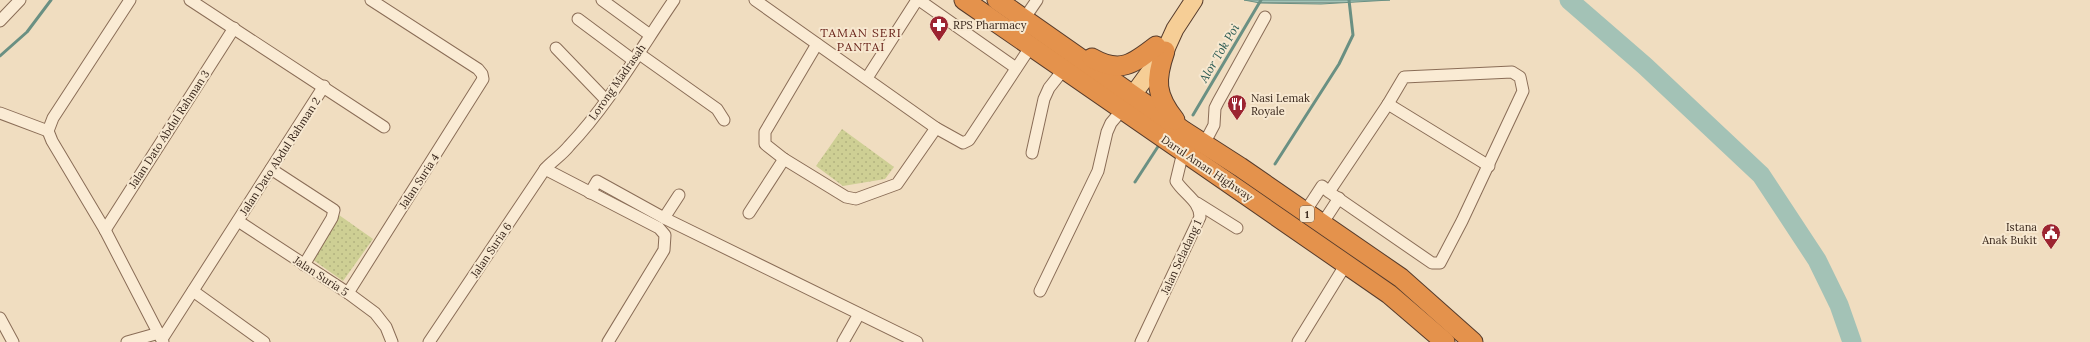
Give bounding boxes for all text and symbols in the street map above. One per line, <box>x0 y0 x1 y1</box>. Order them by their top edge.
pharmacy icon: RPS Pharmacy <box>928 14 950 42</box>
place label: RPS Pharmacy <box>953 18 1027 32</box>
water label: Alor Tok Poi <box>1195 21 1242 86</box>
district label: TAMAN SERI PANTAI <box>820 25 902 54</box>
street label: Lorong Madrasah <box>586 41 649 123</box>
street label: Jalan Dato Abdul Rahman 3 <box>125 67 212 191</box>
place label: Nasi Lemak Royale <box>1251 91 1310 118</box>
restaurant icon: Nasi Lemak Royale <box>1226 93 1248 121</box>
street label: Jalan Dato Abdul Rahman 2 <box>236 94 323 218</box>
street label: Darul Aman Highway <box>1159 132 1256 204</box>
street label: Jalan Suria 4 <box>395 151 442 212</box>
road number: 1 <box>1300 206 1314 222</box>
street label: Jalan Seladang 1 <box>1157 217 1204 297</box>
street label: Jalan Suria 6 <box>467 220 515 281</box>
place label: Istana Anak Bukit <box>1981 220 2038 247</box>
public building icon: Istana Anak Bukit <box>2040 222 2062 250</box>
street label: Jalan Suria 5 <box>290 252 351 299</box>

